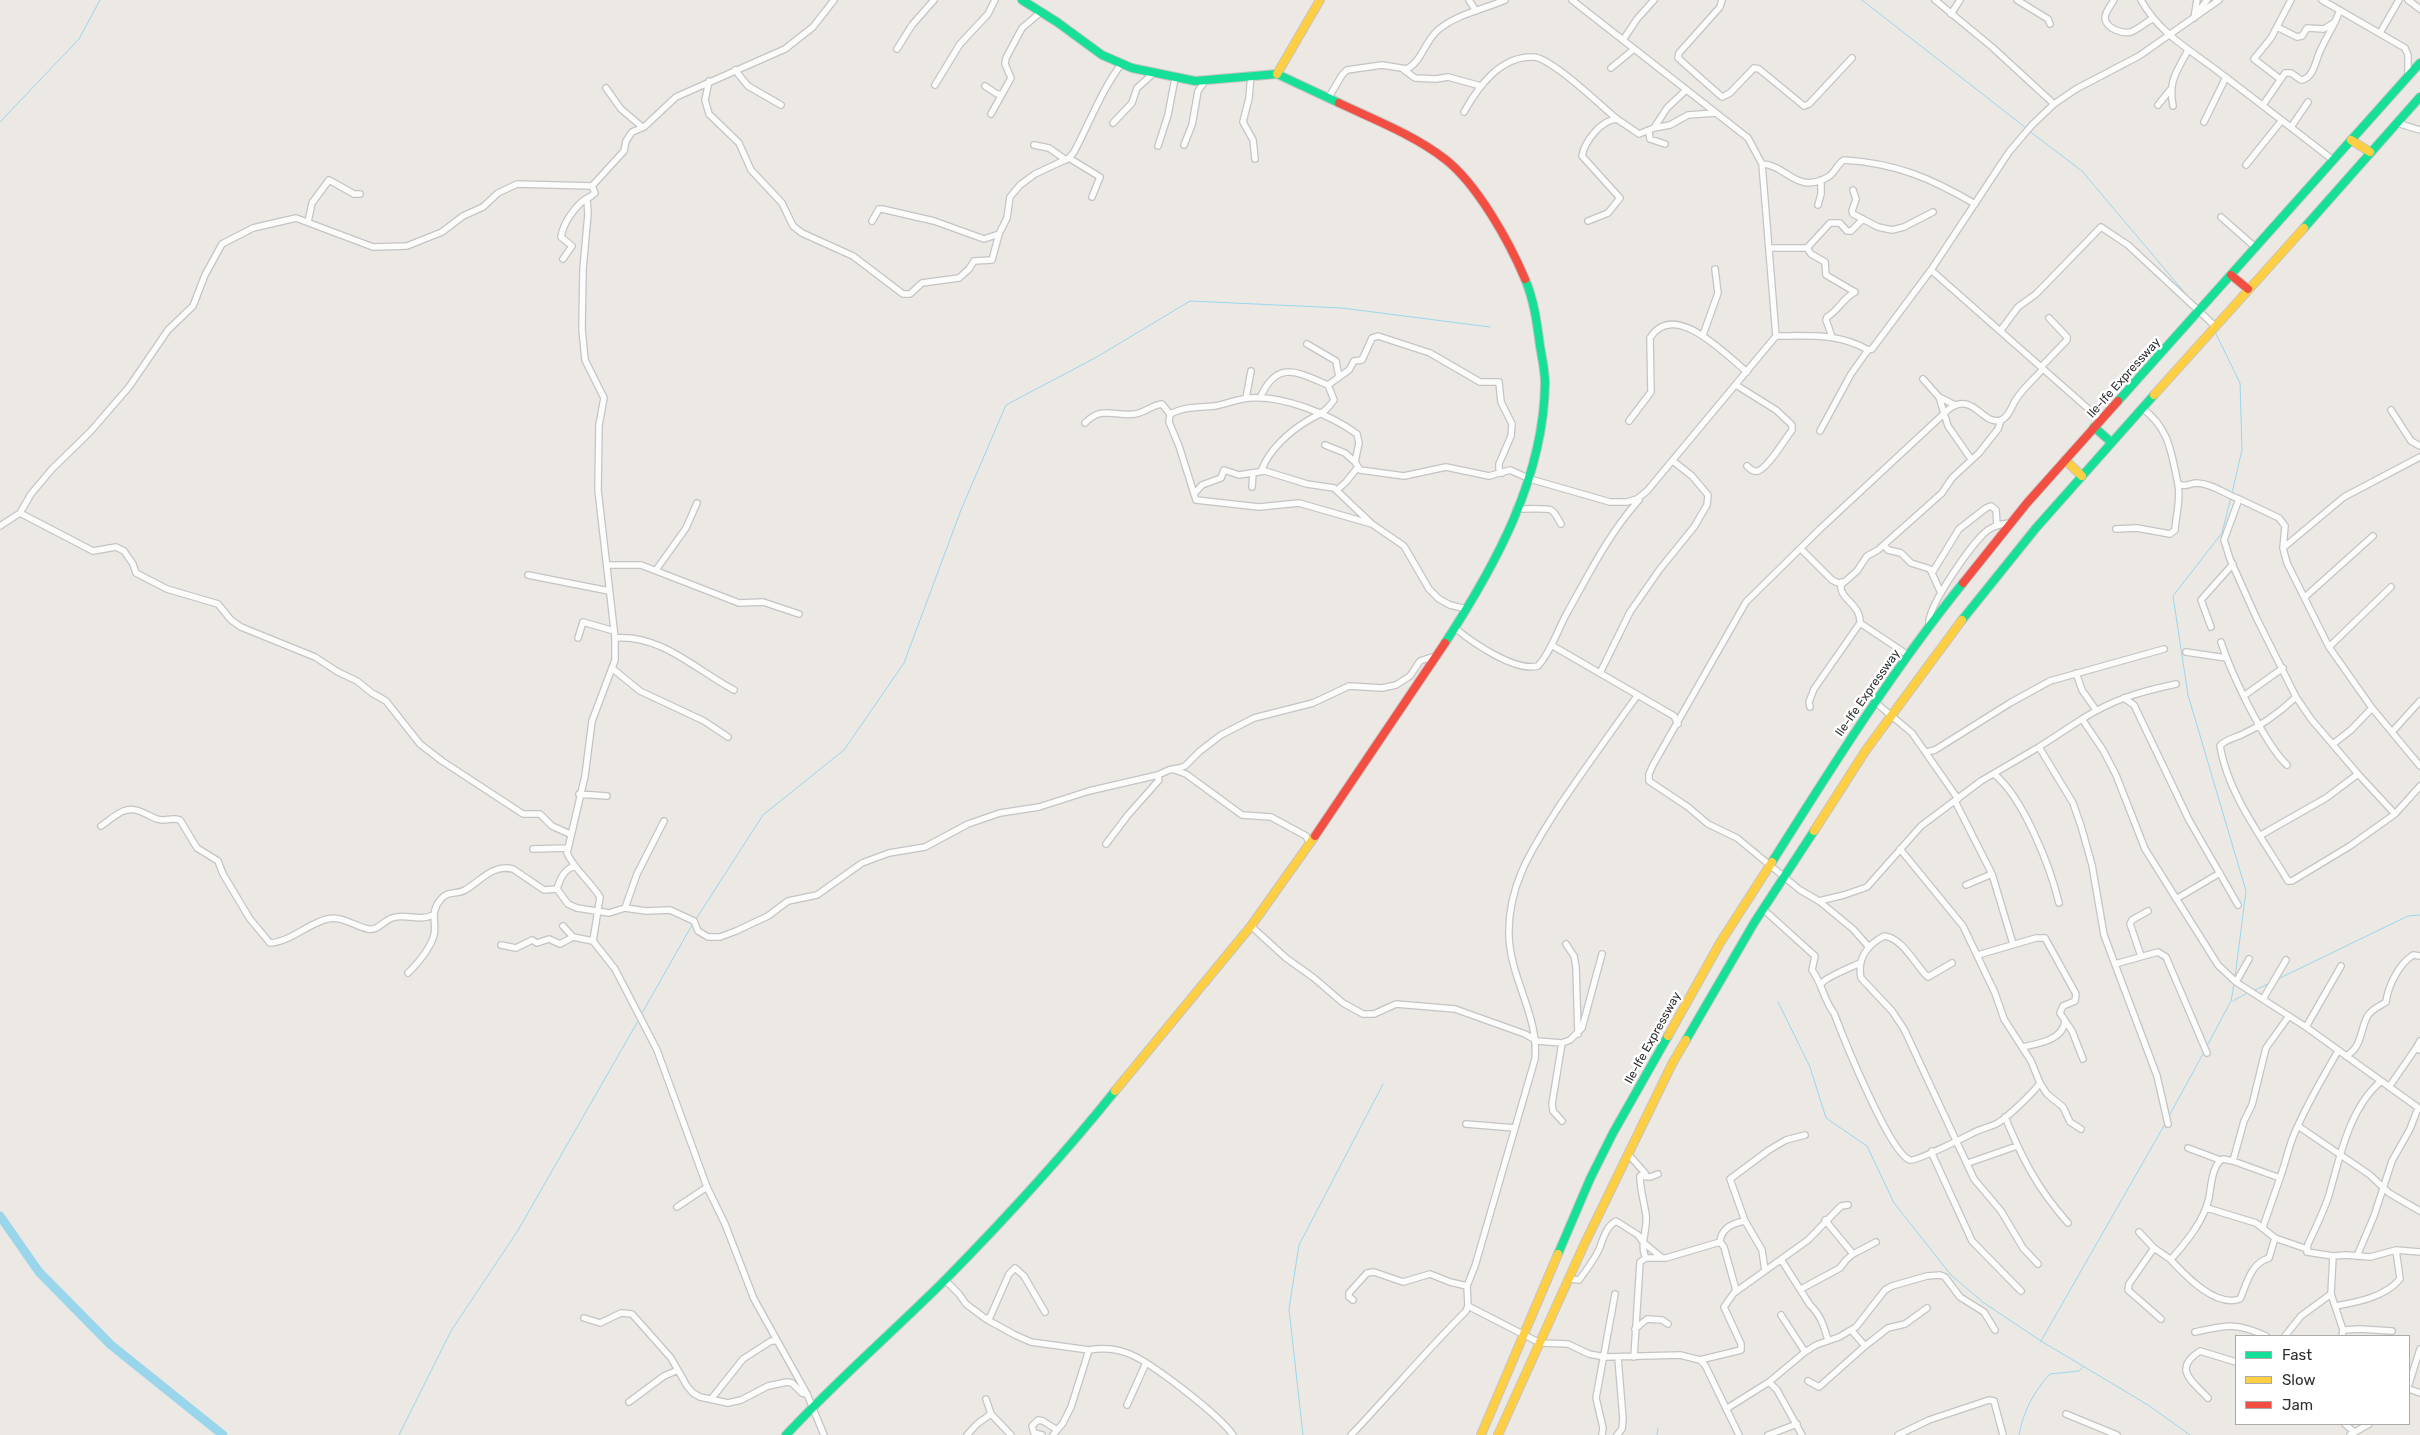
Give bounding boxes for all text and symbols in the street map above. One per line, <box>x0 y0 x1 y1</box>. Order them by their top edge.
street label: Ile-Ife Expressway <box>2084 335 2164 421</box>
street label: Ile-Ife Expressway <box>1833 647 1903 739</box>
street label: Ile-Ife Expressway <box>1622 990 1684 1086</box>
legend <box>2235 1335 2410 1425</box>
text: Fast <box>2282 1346 2312 1364</box>
text: Slow <box>2282 1371 2315 1389</box>
text: Jam <box>2282 1396 2313 1414</box>

